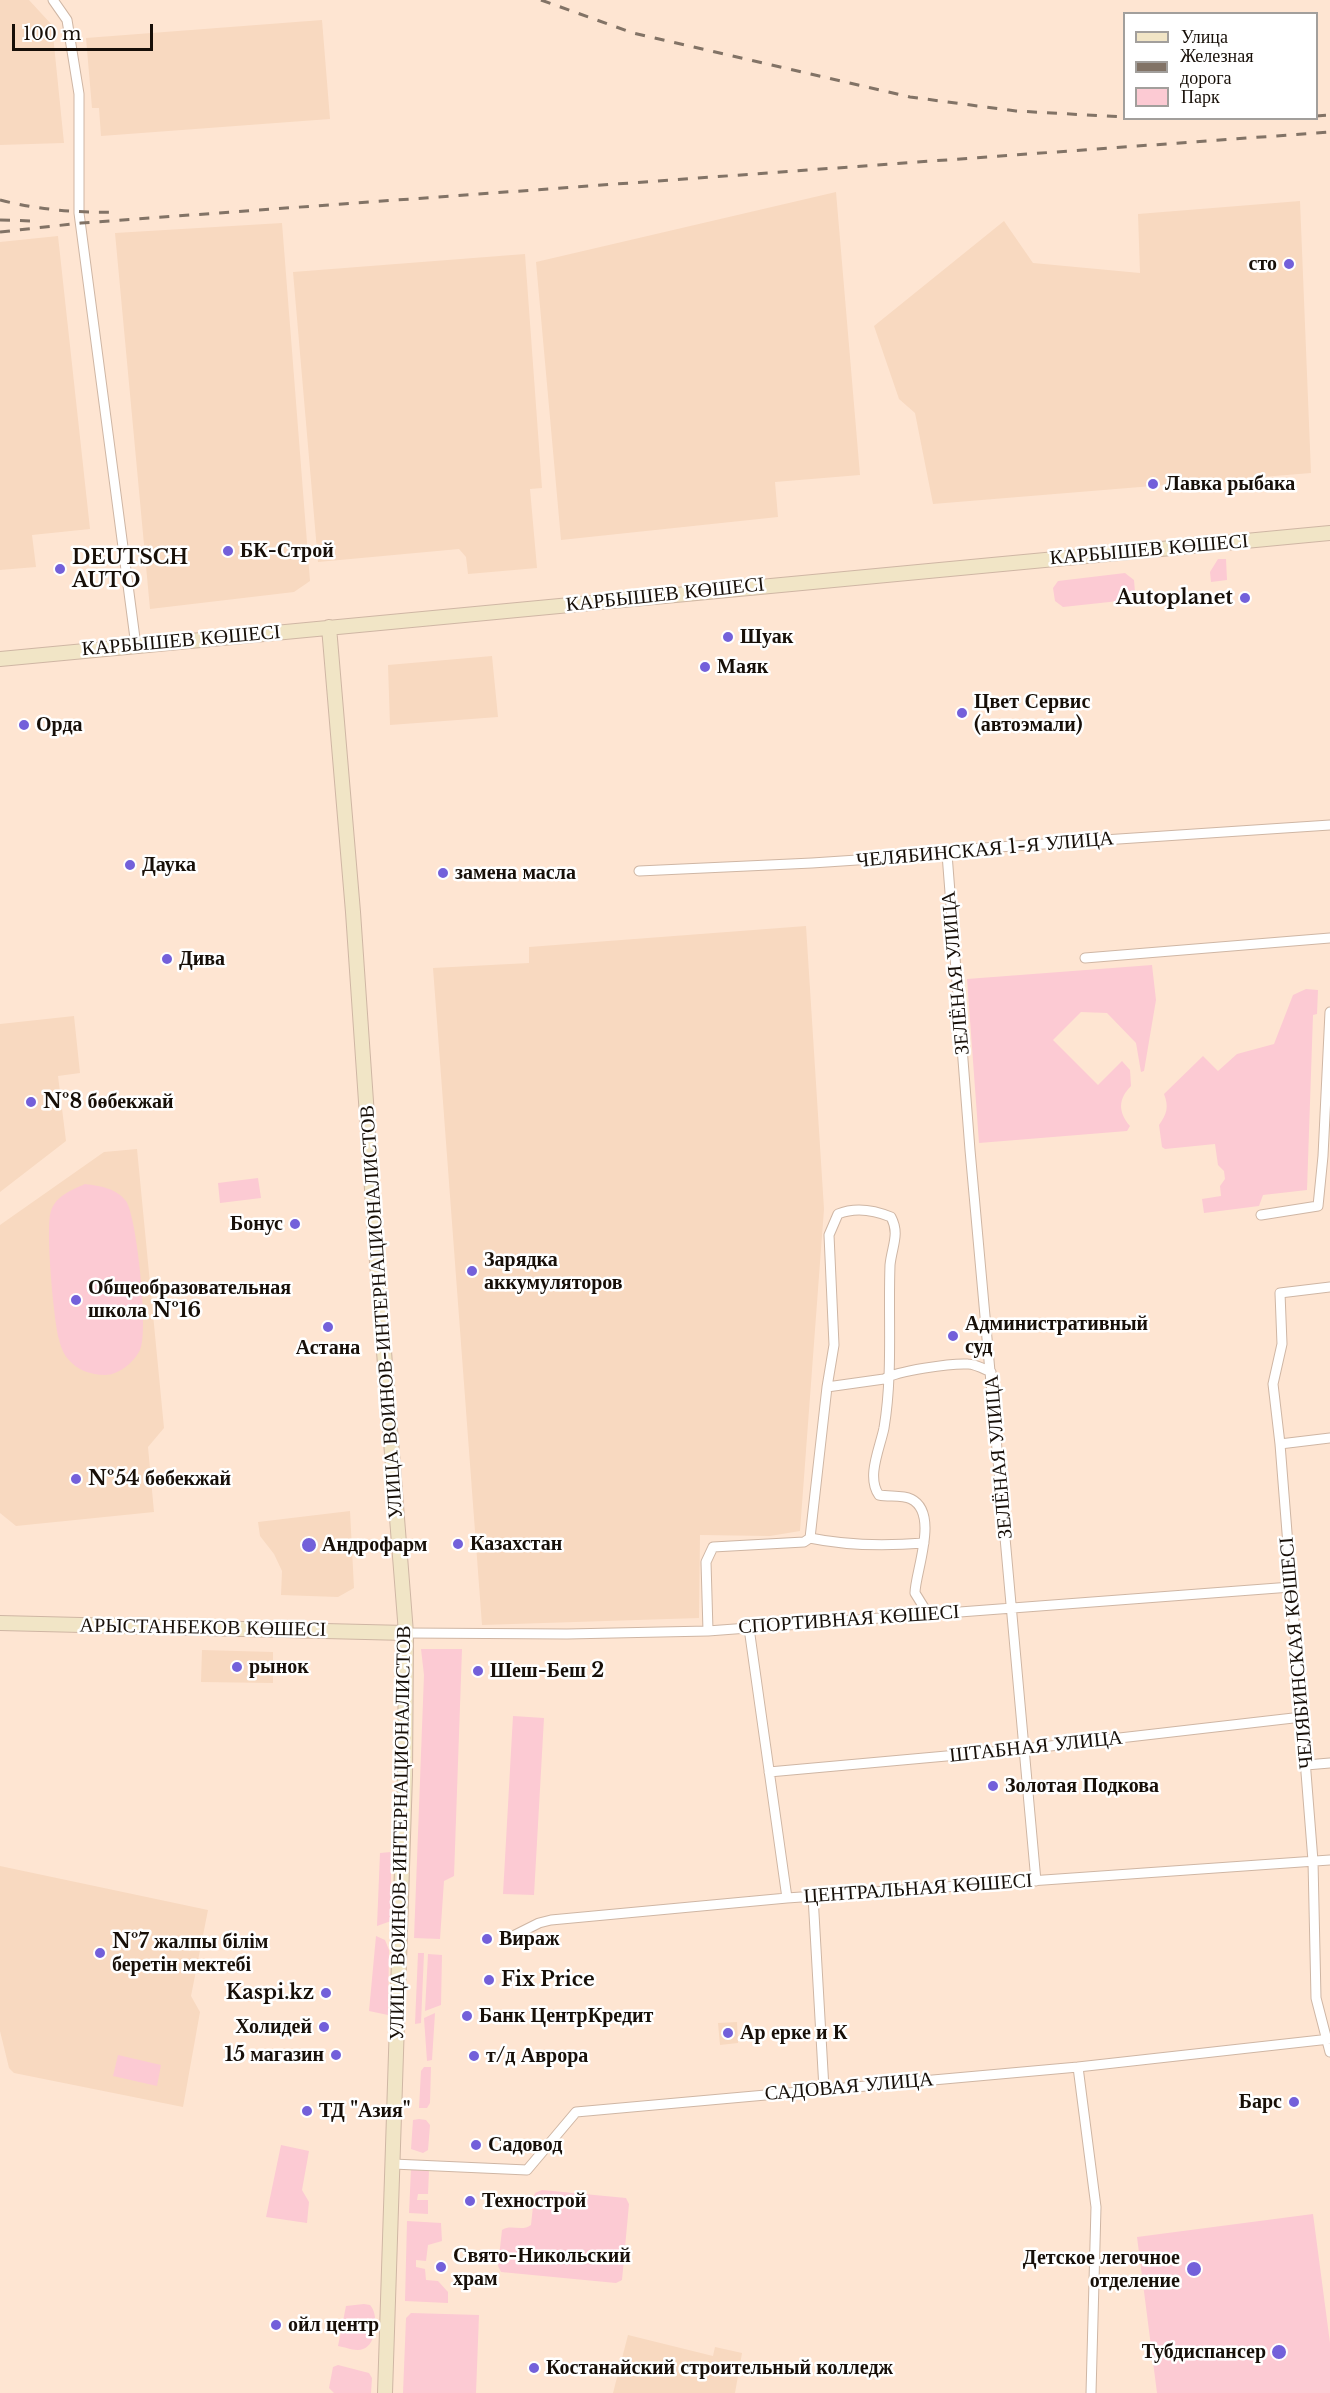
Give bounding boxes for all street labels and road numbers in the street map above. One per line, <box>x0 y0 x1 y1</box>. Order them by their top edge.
street label: КАРБЫШЕВ КӨШЕСІ <box>1049 529 1249 571</box>
street label: КАРБЫШЕВ КӨШЕСІ <box>565 573 765 617</box>
street label: КАРБЫШЕВ КӨШЕСІ <box>81 620 281 662</box>
street label: ЧЕЛЯБИНСКАЯ 1-Я УЛИЦА <box>855 827 1115 873</box>
street label: ЗЕЛЁНАЯ УЛИЦА <box>937 890 975 1056</box>
street label: УЛИЦА ВОИНОВ-ИНТЕРНАЦИОНАЛИСТОВ <box>356 1104 408 1520</box>
street label: ЗЕЛЁНАЯ УЛИЦА <box>980 1374 1018 1540</box>
street label: ЧЕЛЯБИНСКАЯ КӨШЕСІ <box>1275 1536 1319 1770</box>
street label: СПОРТИВНАЯ КӨШЕСІ <box>738 1600 960 1640</box>
street label: АРЫСТАНБЕКОВ КӨШЕСІ <box>79 1614 327 1642</box>
street label: УЛИЦА ВОИНОВ-ИНТЕРНАЦИОНАЛИСТОВ <box>385 1625 417 2041</box>
street label: ШТАБНАЯ УЛИЦА <box>948 1726 1124 1768</box>
street label: ЦЕНТРАЛЬНАЯ КӨШЕСІ <box>803 1869 1033 1909</box>
street label: САДОВАЯ УЛИЦА <box>764 2068 934 2106</box>

